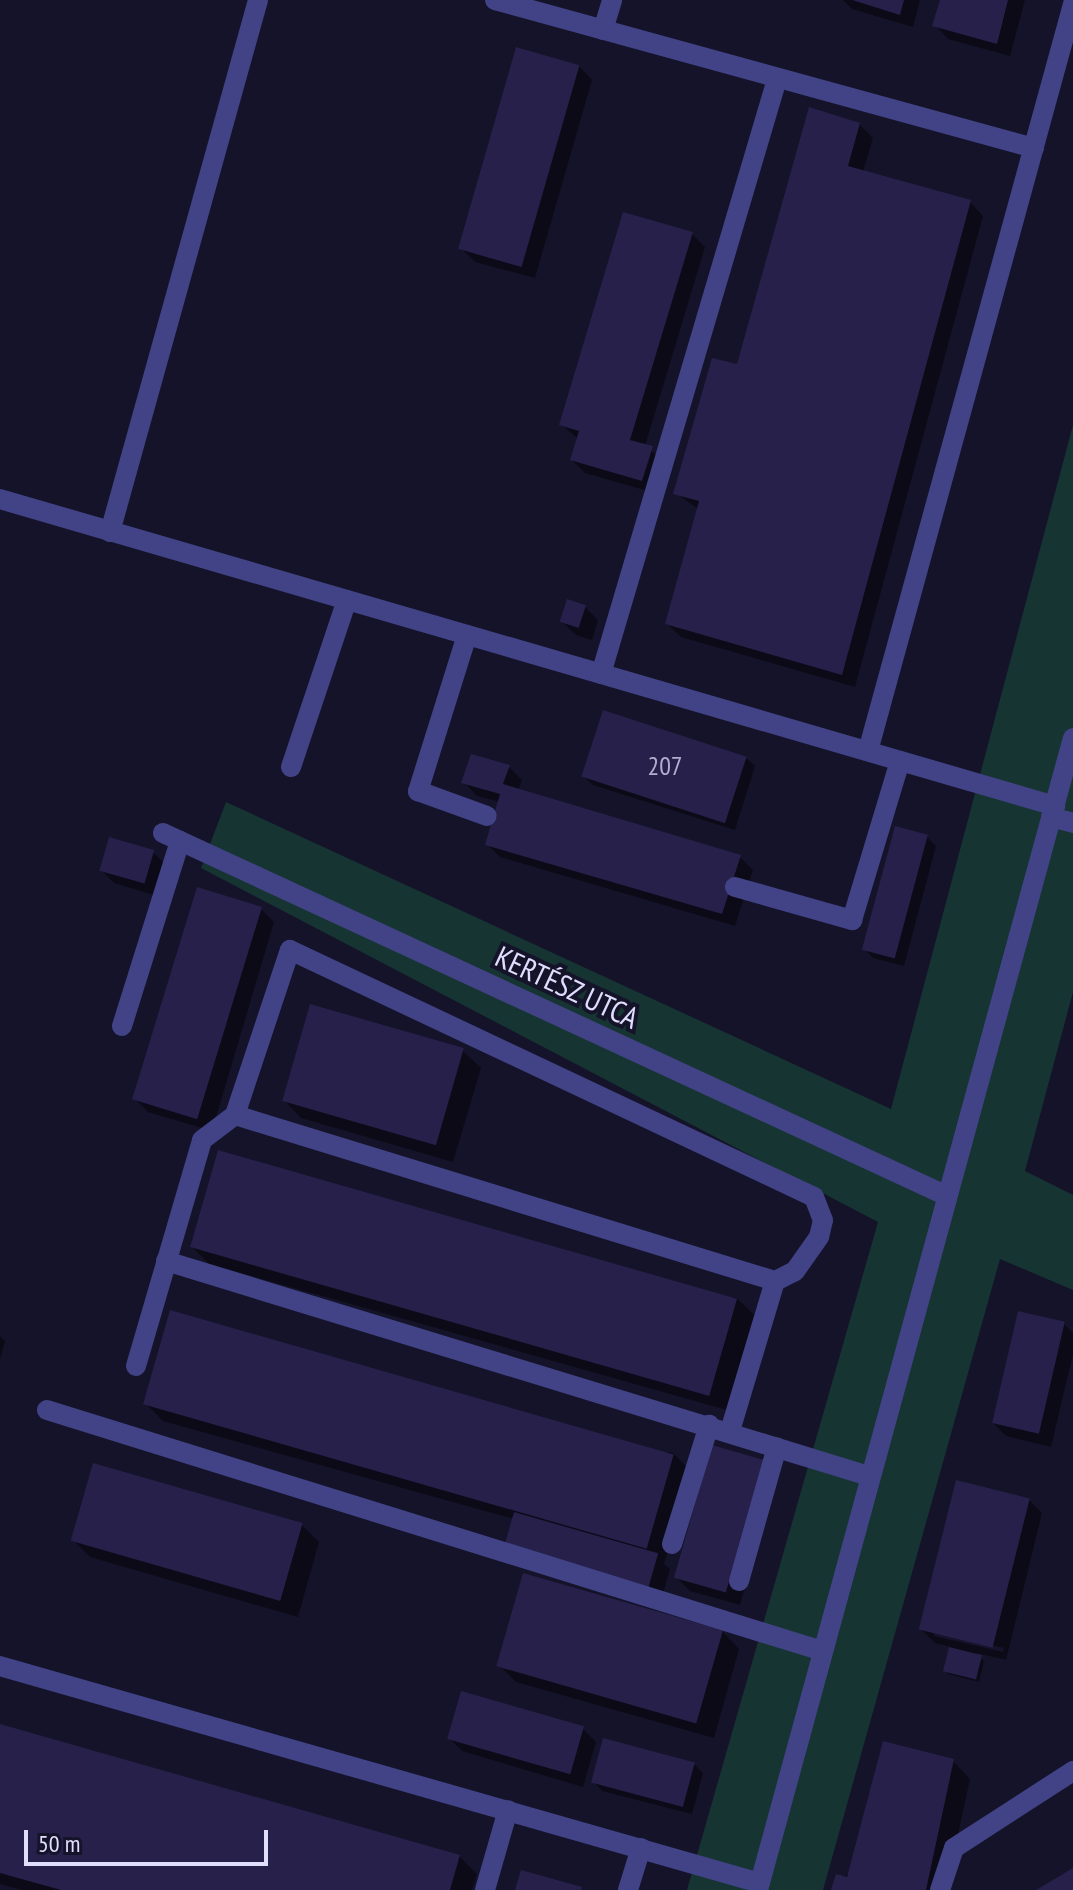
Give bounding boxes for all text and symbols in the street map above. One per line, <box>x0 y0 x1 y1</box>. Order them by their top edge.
house number: 207 <box>647 750 683 782</box>
street label: KERTÉSZ UTCA <box>489 938 645 1036</box>
scale bar <box>28 1814 272 1864</box>
text: 50 m <box>38 1828 80 1859</box>

